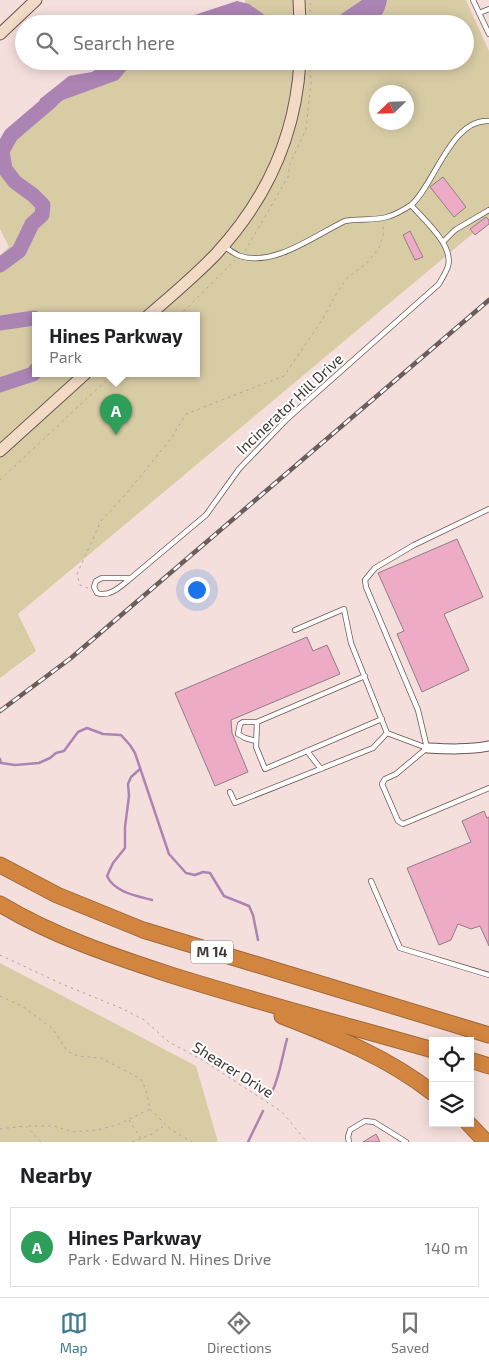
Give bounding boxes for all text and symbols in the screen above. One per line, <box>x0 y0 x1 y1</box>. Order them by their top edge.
search box <box>15 15 474 70</box>
icon: search <box>33 29 61 57</box>
text: Search here <box>73 31 175 54</box>
north arrow <box>369 85 414 130</box>
popup <box>32 312 200 377</box>
text: Hines Parkway <box>49 324 183 347</box>
text: Park <box>49 347 82 366</box>
street label: Incinerator Hill Drive <box>232 349 346 457</box>
pin: A <box>100 394 132 435</box>
your location <box>184 577 210 603</box>
road number: M 14 <box>191 940 233 964</box>
street label: Shearer Drive <box>190 1037 277 1101</box>
map controls <box>429 1037 474 1127</box>
button: locate <box>429 1037 474 1082</box>
button: layers <box>429 1082 474 1127</box>
text: Nearby <box>20 1162 92 1187</box>
text: Hines Parkway <box>68 1226 202 1249</box>
text: A <box>32 1238 42 1257</box>
text: 140 m <box>425 1238 468 1257</box>
text: Park · Edward N. Hines Drive <box>68 1249 271 1268</box>
tab: Map <box>60 1309 88 1356</box>
tab: Directions <box>207 1309 272 1356</box>
tab: Saved <box>391 1309 429 1356</box>

